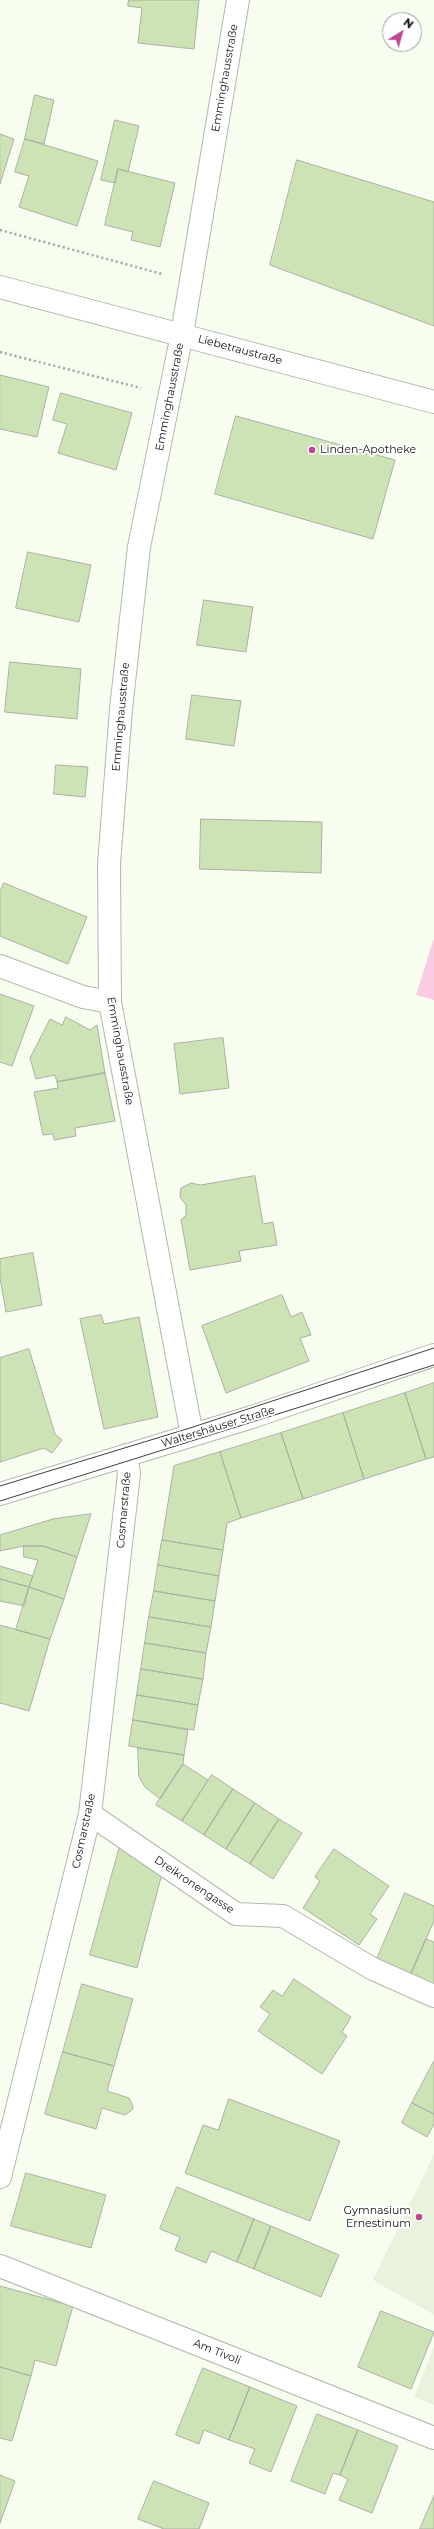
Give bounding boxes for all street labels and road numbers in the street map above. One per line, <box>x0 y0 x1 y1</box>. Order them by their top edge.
street label: Emminghausstraße <box>209 23 241 133</box>
street label: Liebetraustraße <box>196 332 284 368</box>
street label: Emminghausstraße <box>153 342 187 452</box>
street label: Emminghausstraße <box>110 662 132 772</box>
street label: Emminghausstraße <box>104 996 136 1106</box>
street label: Waltershäuser Straße <box>160 1403 276 1451</box>
street label: Cosmarstraße <box>114 1471 134 1549</box>
street label: Cosmarstraße <box>70 1792 98 1870</box>
street label: Dreikronengasse <box>152 1853 236 1917</box>
street label: Am Tivoli <box>191 2336 243 2368</box>

